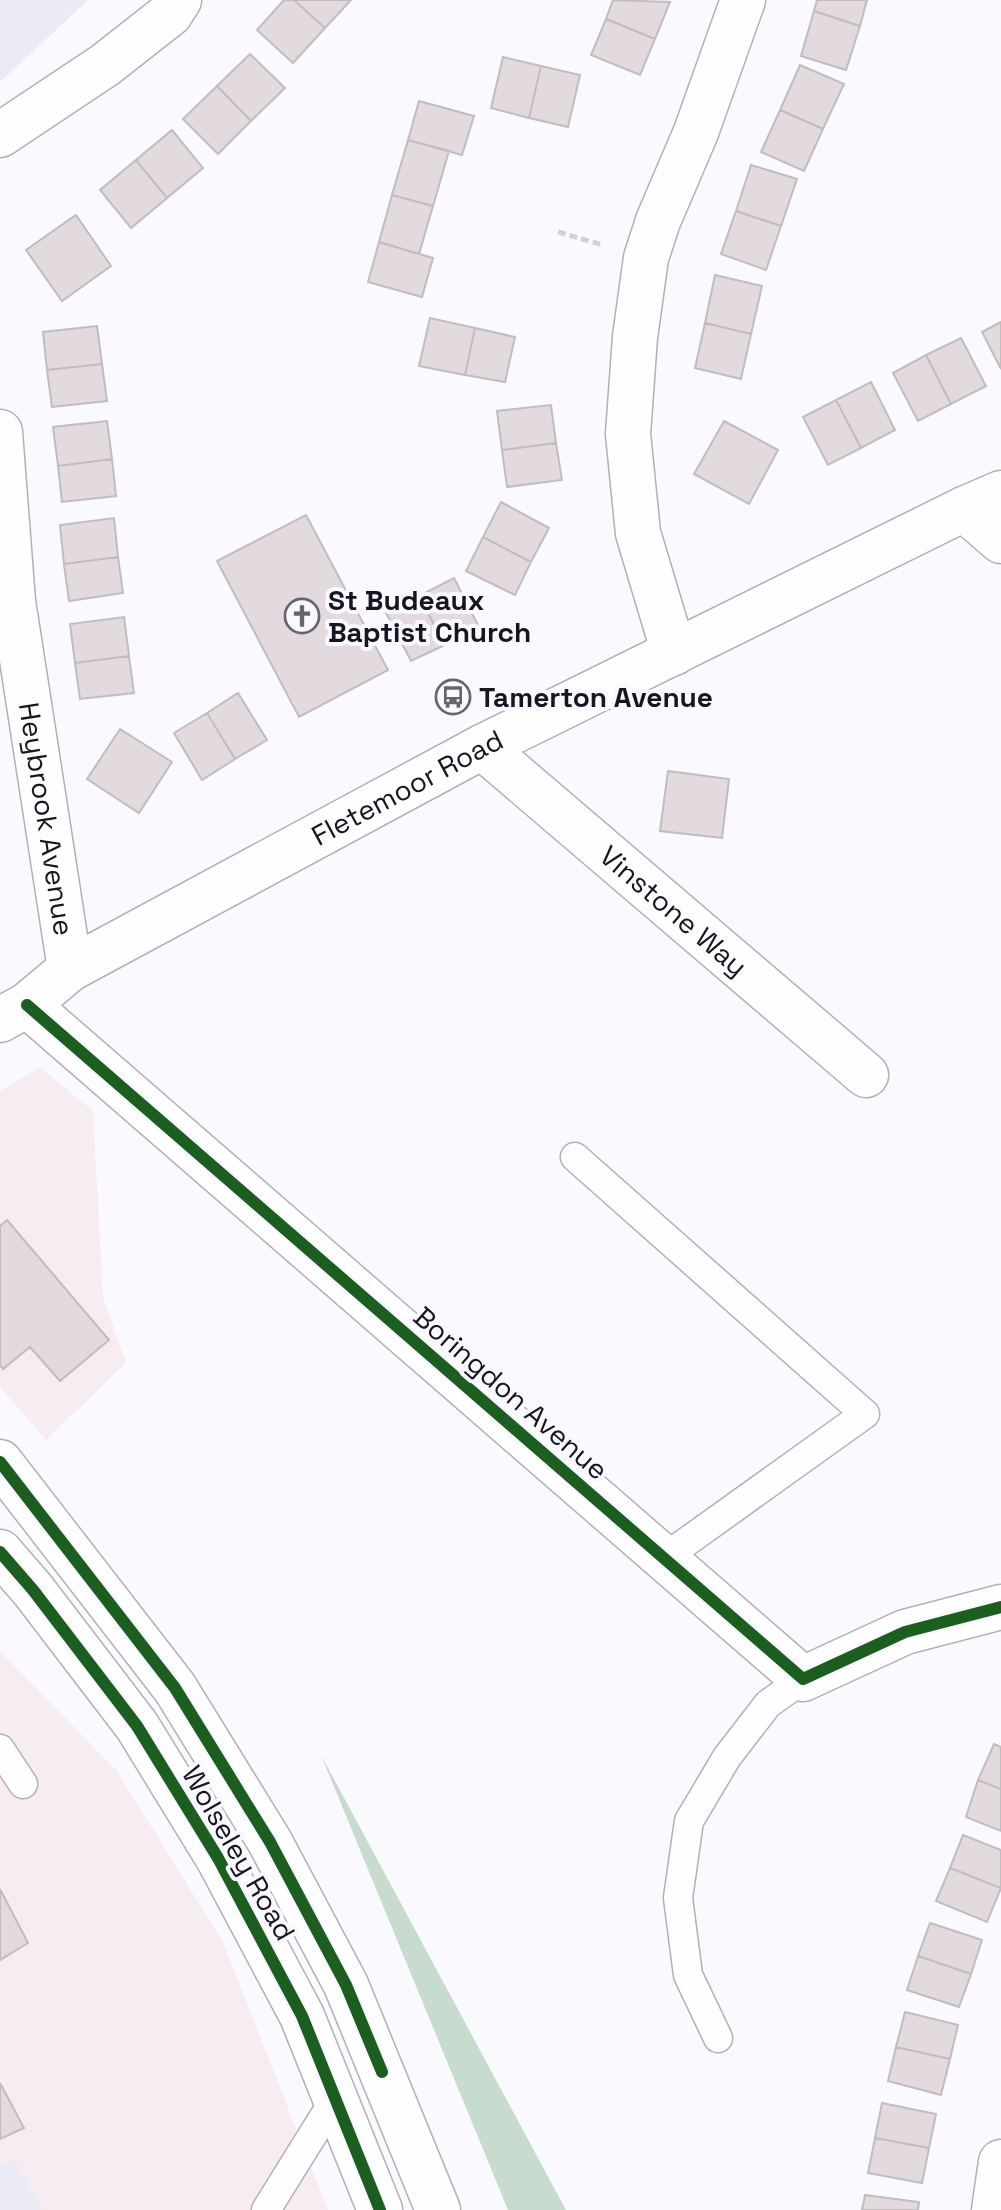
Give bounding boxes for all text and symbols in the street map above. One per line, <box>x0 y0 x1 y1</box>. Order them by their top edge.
place label: St Budeaux Baptist Church <box>328 582 531 650</box>
church icon: St Budeaux Baptist Church <box>283 597 321 635</box>
bus stop icon: Tamerton Avenue <box>434 678 472 716</box>
place label: Tamerton Avenue <box>479 679 713 715</box>
street label: Heybrook Avenue <box>11 700 83 938</box>
street label: Fletemoor Road <box>305 721 509 853</box>
street label: Vinstone Way <box>592 837 755 984</box>
street label: Boringdon Avenue <box>406 1299 616 1487</box>
street label: Wolseley Road <box>174 1759 304 1947</box>

